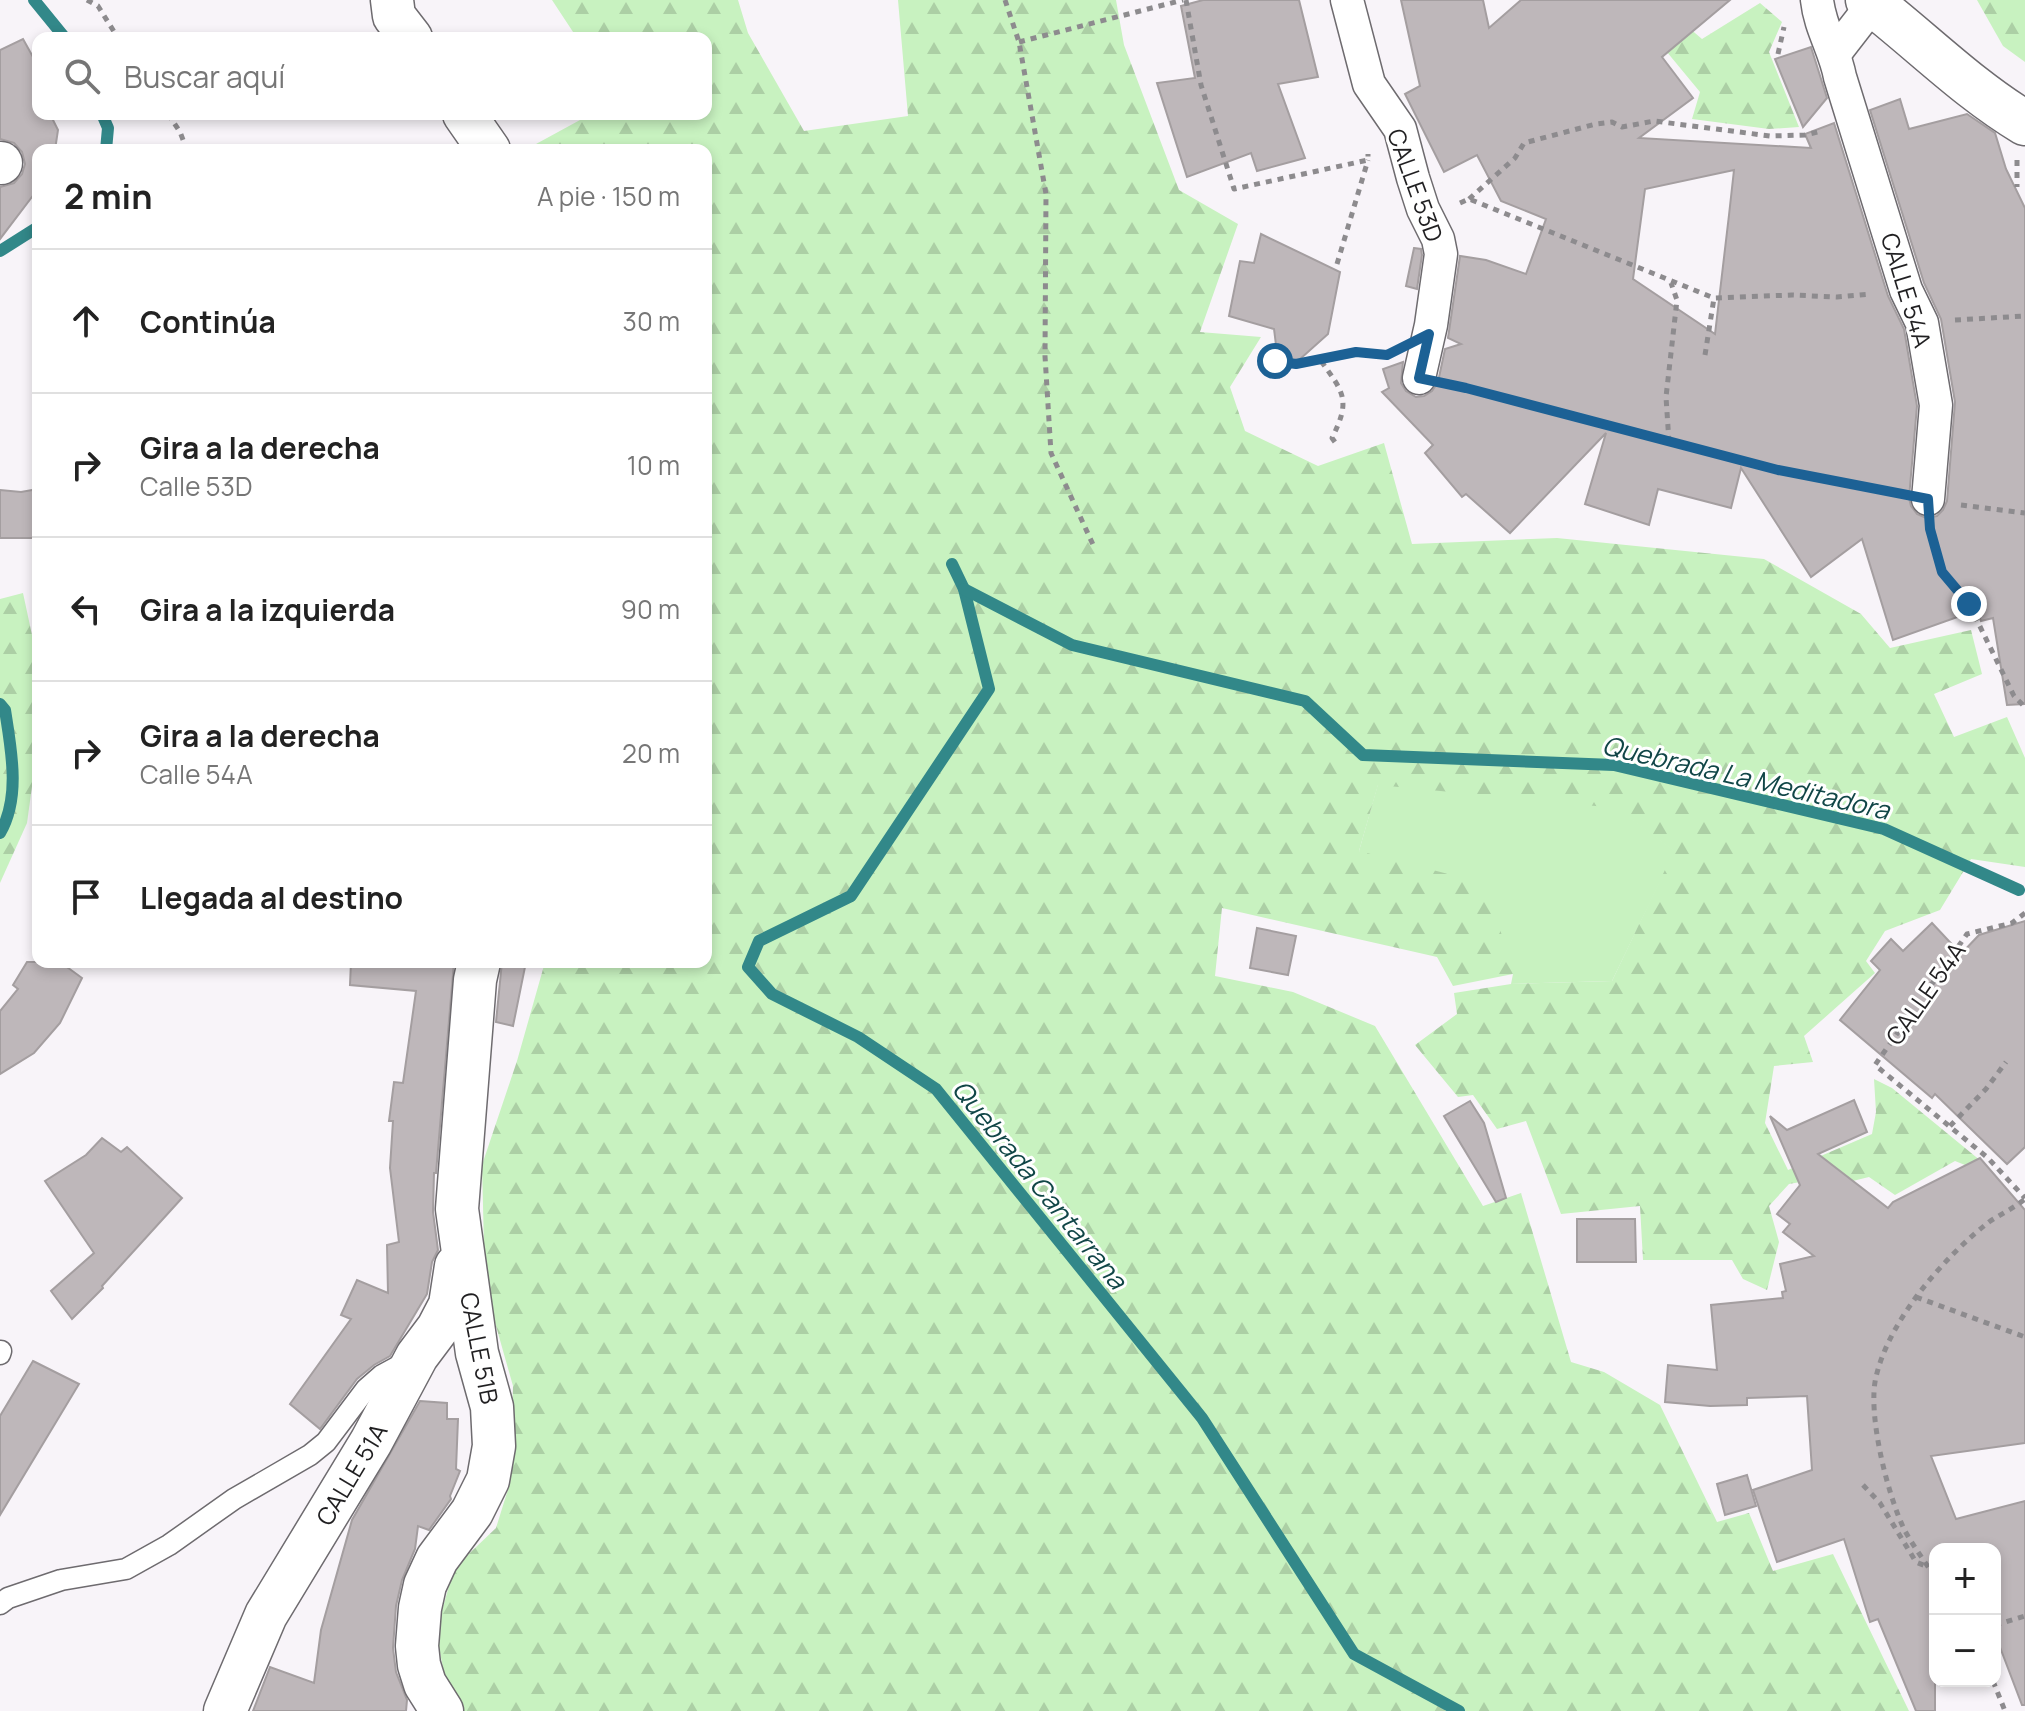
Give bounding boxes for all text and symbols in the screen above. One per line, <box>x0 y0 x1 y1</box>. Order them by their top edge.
search box <box>32 32 712 120</box>
icon: search <box>60 54 104 98</box>
text: Buscar aquí <box>124 56 285 97</box>
street label: CALLE 53D <box>1380 124 1452 246</box>
text: 2 min <box>64 173 152 219</box>
text: A pie · 150 m <box>537 178 680 214</box>
street label: CALLE 54A <box>1874 229 1940 351</box>
icon: ahead <box>64 299 108 343</box>
text: Continúa <box>140 301 276 342</box>
text: 30 m <box>623 303 680 339</box>
route start <box>1257 343 1293 379</box>
text: Gira a la derecha <box>140 427 380 468</box>
icon: right <box>64 443 108 487</box>
text: 10 m <box>627 447 680 483</box>
text: Calle 53D <box>140 468 252 504</box>
route end <box>1951 586 1987 622</box>
icon: left <box>64 587 108 631</box>
text: Gira a la izquierda <box>140 589 395 630</box>
text: 90 m <box>621 591 680 627</box>
text: Gira a la derecha <box>140 715 380 756</box>
water label: Quebrada La Meditadora <box>1599 726 1895 828</box>
icon: right <box>64 731 108 775</box>
text: 20 m <box>622 735 680 771</box>
text: Calle 54A <box>140 756 253 792</box>
icon: arrive <box>64 875 108 919</box>
text: Llegada al destino <box>140 877 403 918</box>
street label: CALLE 54A <box>1878 935 1972 1051</box>
water label: Quebrada Cantarrana <box>944 1072 1136 1297</box>
street label: CALLE 51B <box>453 1289 507 1407</box>
street label: CALLE 51A <box>308 1417 394 1531</box>
map controls <box>1929 1543 2001 1687</box>
button: + <box>1929 1543 2001 1615</box>
button: − <box>1929 1615 2001 1687</box>

